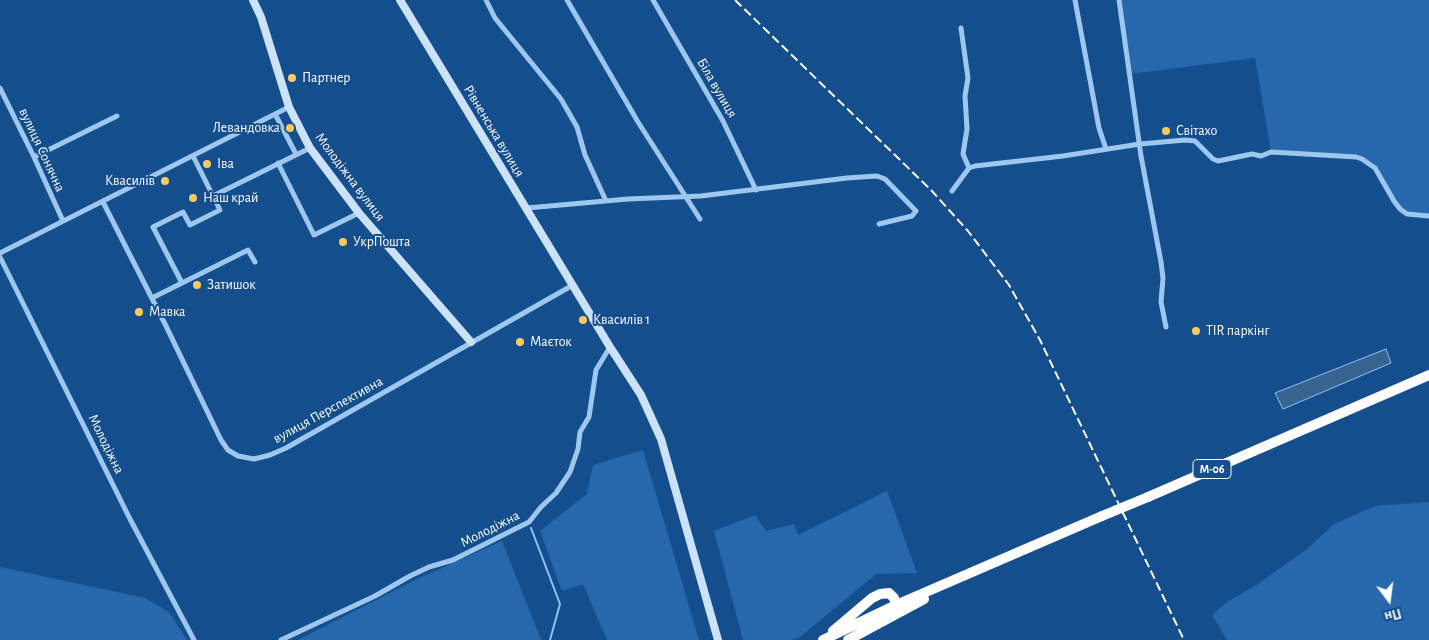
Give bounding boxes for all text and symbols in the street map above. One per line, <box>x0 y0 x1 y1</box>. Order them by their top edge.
street label: Біла вулиця <box>693 55 741 121</box>
place label: Партнер <box>302 70 350 86</box>
marker: Партнер <box>286 72 298 84</box>
street label: Рівненська вулиця <box>460 82 528 180</box>
street label: вулиця Сонячна <box>15 105 69 195</box>
place label: Левандовка <box>213 120 280 136</box>
marker: Левандовка <box>284 122 296 134</box>
place label: Світахо <box>1176 123 1217 139</box>
marker: Світахо <box>1160 125 1172 137</box>
street label: Молодіжна вулиця <box>311 129 389 225</box>
place label: Іва <box>217 156 234 172</box>
marker: Іва <box>201 158 213 170</box>
place label: Квасилів <box>105 173 155 189</box>
marker: Квасилів <box>159 175 171 187</box>
place label: Наш край <box>203 190 258 206</box>
marker: Наш край <box>187 192 199 204</box>
place label: УкрПошта <box>353 234 410 250</box>
marker: УкрПошта <box>337 236 349 248</box>
place label: Затишок <box>207 277 256 293</box>
marker: Затишок <box>191 279 203 291</box>
place label: Мавка <box>149 304 185 320</box>
marker: Мавка <box>133 306 145 318</box>
place label: Квасилів 1 <box>593 312 650 328</box>
marker: Квасилів 1 <box>577 314 589 326</box>
place label: TIR паркінг <box>1206 323 1269 339</box>
marker: TIR паркінг <box>1190 325 1202 337</box>
place label: Маєток <box>530 334 572 350</box>
marker: Маєток <box>514 336 526 348</box>
street label: вулиця Перспективна <box>270 373 386 447</box>
street label: Молодіжна <box>84 411 128 477</box>
road number: М-06 <box>1193 459 1231 478</box>
street label: Молодіжна <box>458 507 522 551</box>
north arrow <box>1364 575 1414 625</box>
text: Пн <box>1383 606 1403 623</box>

